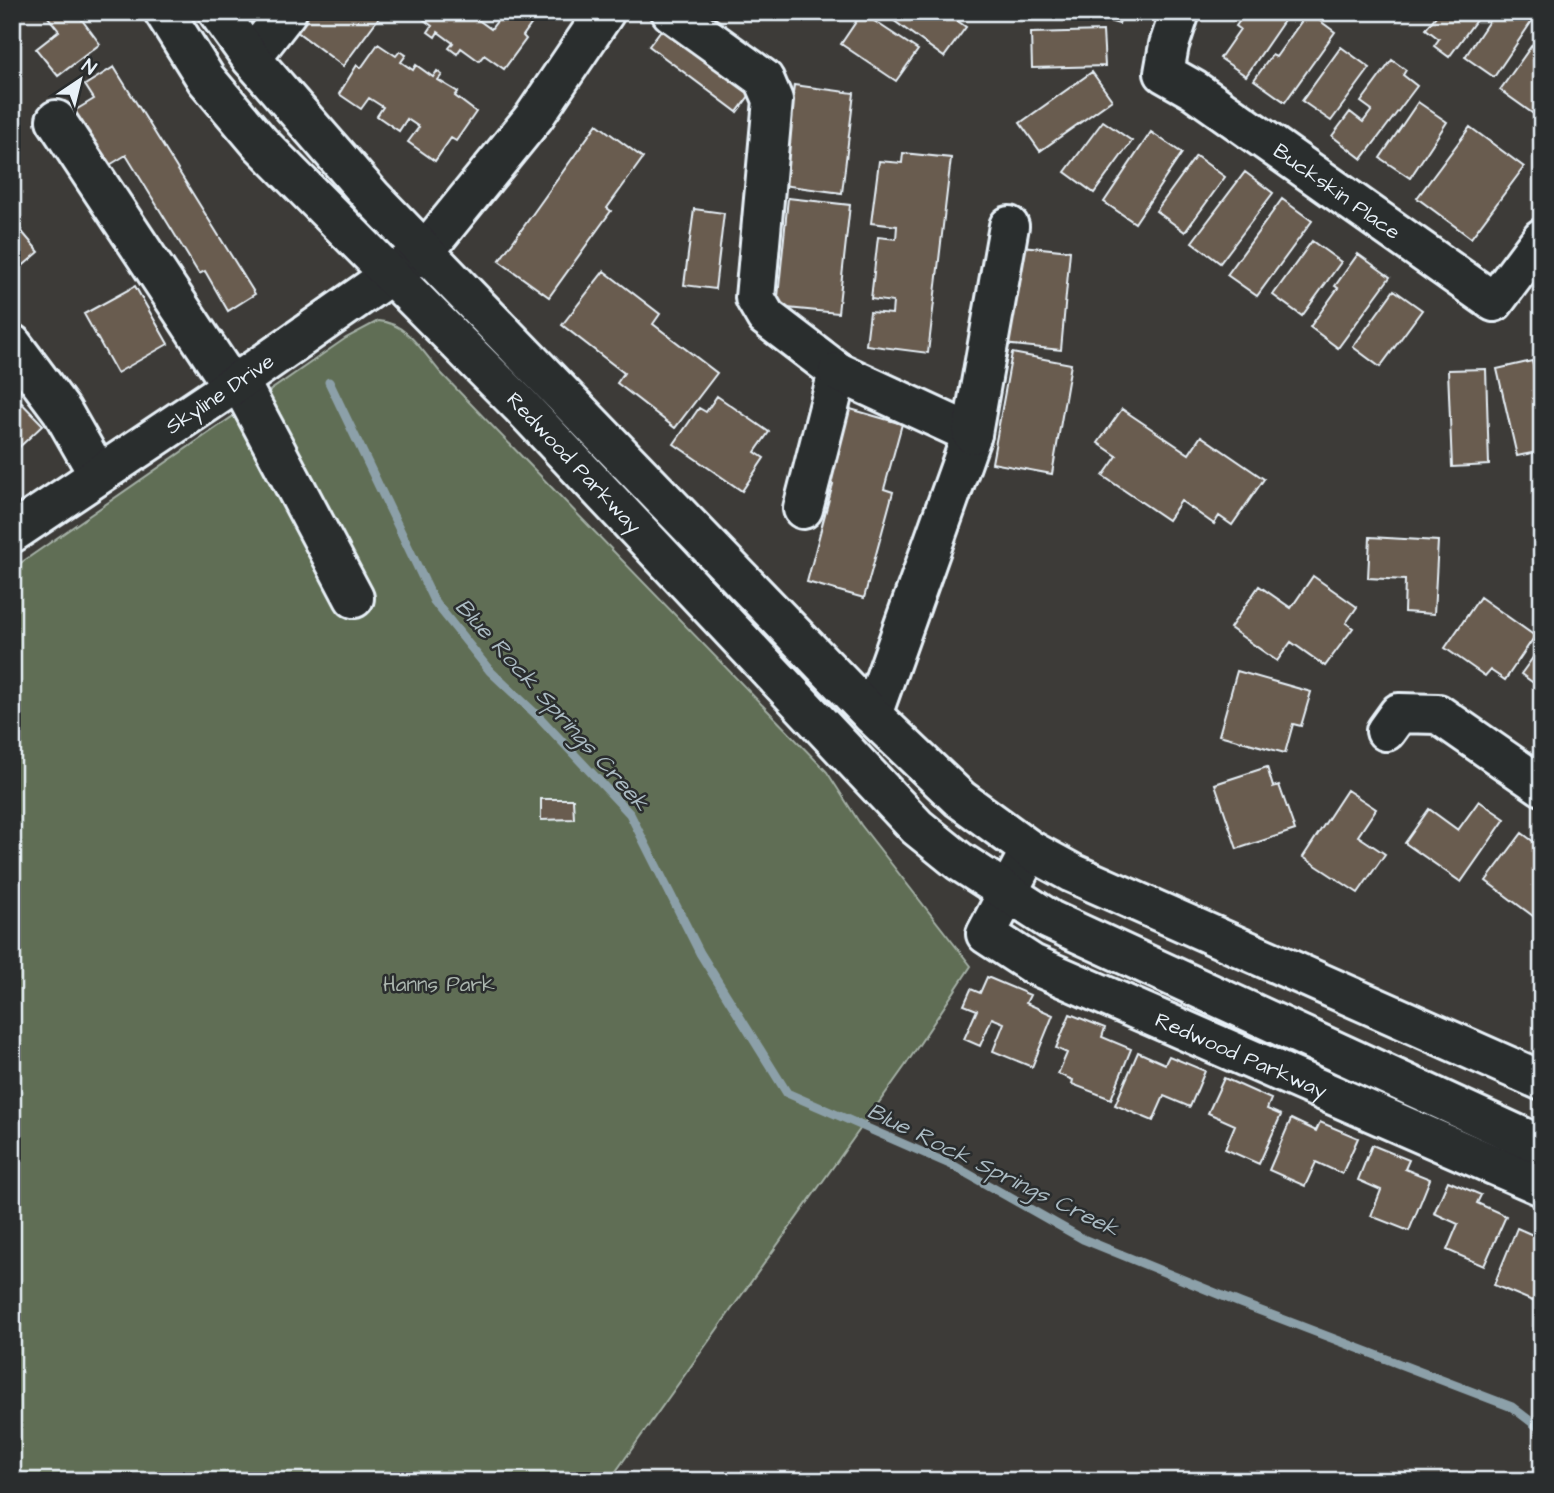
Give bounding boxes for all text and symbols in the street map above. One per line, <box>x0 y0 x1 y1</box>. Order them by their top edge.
north arrow <box>46 46 116 116</box>
text: N <box>76 53 102 82</box>
street label: Buckskin Place <box>1268 136 1407 246</box>
street label: Skyline Drive <box>160 346 280 441</box>
street label: Redwood Parkway <box>500 385 648 542</box>
water label: Blue Rock Springs Creek <box>447 592 657 820</box>
park label: Hanns Park <box>383 970 495 999</box>
street label: Redwood Parkway <box>1151 1005 1332 1107</box>
water label: Blue Rock Springs Creek <box>861 1095 1125 1246</box>

